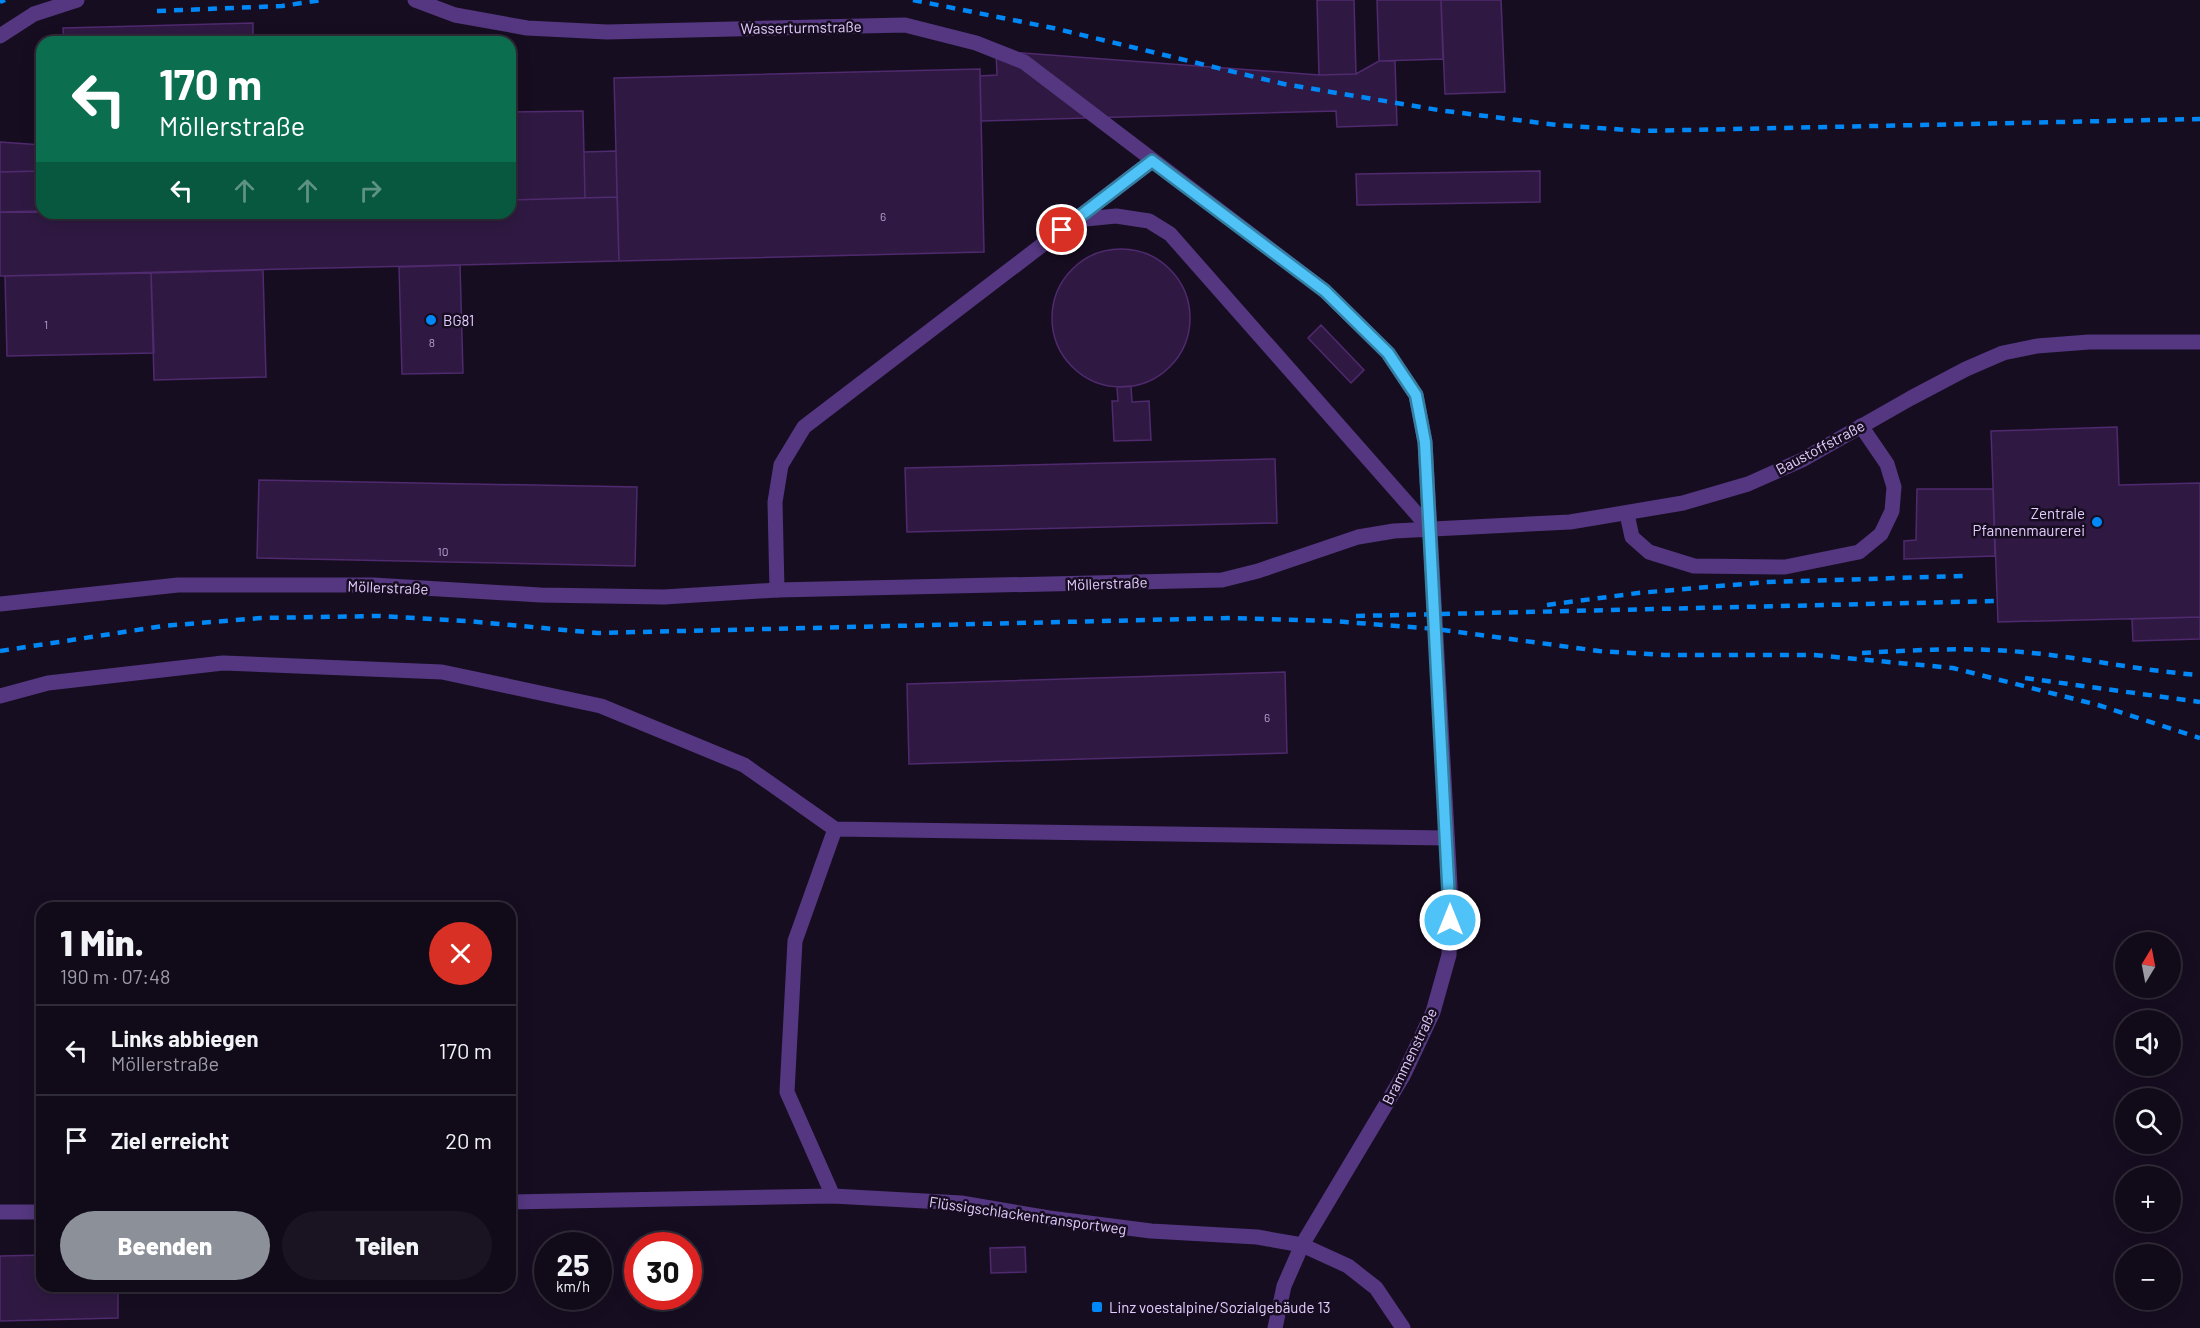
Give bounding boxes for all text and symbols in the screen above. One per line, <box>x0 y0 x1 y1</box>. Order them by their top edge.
street label: Wasserturmstraße <box>740 17 862 37</box>
text: 170 m <box>159 58 262 108</box>
icon: left <box>60 60 138 138</box>
text: Möllerstraße <box>159 109 305 141</box>
icon: left <box>165 174 198 207</box>
icon: ahead <box>228 174 261 207</box>
icon: ahead <box>291 174 324 207</box>
icon: right <box>354 174 387 207</box>
pin <box>1036 204 1087 255</box>
house number: 6 <box>880 209 886 223</box>
icon: arrive <box>1045 213 1078 246</box>
place label: BG81 <box>443 311 474 329</box>
marker: BG81 <box>424 313 438 327</box>
house number: 1 <box>44 317 48 331</box>
house number: 8 <box>429 335 435 349</box>
street label: Baustoffstraße <box>1772 416 1868 478</box>
place label: Zentrale Pfannenmaurerei <box>1973 504 2085 539</box>
marker: Zentrale Pfannenmaurerei <box>2090 515 2104 529</box>
house number: 10 <box>438 544 448 558</box>
street label: Möllerstraße <box>1066 573 1148 593</box>
street label: Möllerstraße <box>347 577 429 597</box>
house number: 6 <box>1264 710 1270 724</box>
position arrow <box>1418 888 1482 952</box>
text: 1 Min. <box>60 920 144 963</box>
button: close <box>429 922 492 985</box>
north arrow <box>2115 932 2181 998</box>
map controls <box>2115 932 2181 1310</box>
text: 190 m · 07:48 <box>60 964 170 988</box>
street label: Brammenstraße <box>1378 1005 1440 1107</box>
button: sound <box>2115 1010 2181 1076</box>
text: Links abbiegen <box>111 1025 259 1051</box>
icon: left <box>60 1034 93 1067</box>
text: 170 m <box>439 1037 492 1063</box>
text: Möllerstraße <box>111 1051 219 1075</box>
button: search <box>2115 1088 2181 1154</box>
icon: arrive <box>60 1124 93 1157</box>
text: Ziel erreicht <box>111 1127 229 1153</box>
text: 20 m <box>445 1127 492 1153</box>
button: + <box>2115 1166 2181 1232</box>
street label: Flüssigschlackentransportweg <box>928 1192 1128 1238</box>
button: Beenden <box>60 1211 270 1280</box>
button: Teilen <box>282 1211 492 1280</box>
speed limit sign: 30 <box>624 1232 702 1310</box>
button: − <box>2115 1244 2181 1310</box>
text: 25 <box>557 1246 589 1282</box>
text: km/h <box>556 1277 590 1295</box>
place label: Linz voestalpine/Sozialgebäude 13 <box>1109 1298 1330 1316</box>
marker: Linz voestalpine/Sozialgebäude 13 <box>1090 1300 1104 1314</box>

